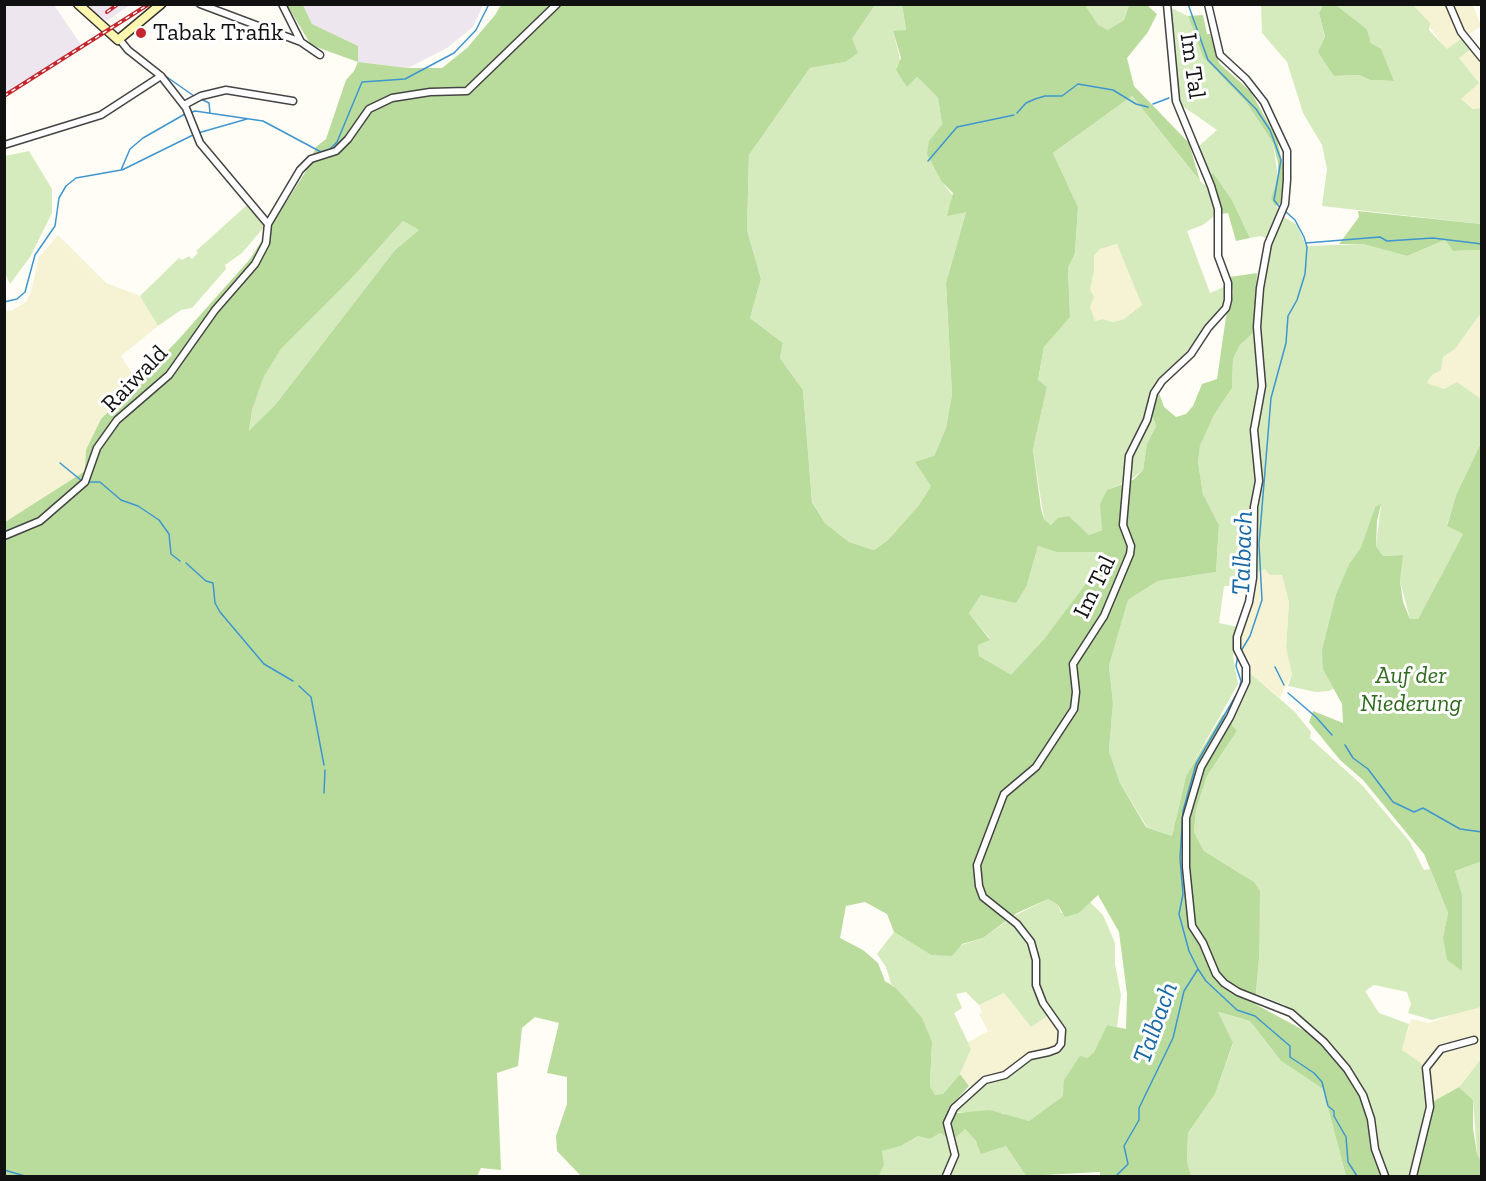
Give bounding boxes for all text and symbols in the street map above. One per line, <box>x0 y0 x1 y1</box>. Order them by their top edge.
place label: Tabak Trafik <box>153 19 283 47</box>
marker: Tabak Trafik <box>134 26 148 40</box>
street label: Im Tal <box>1173 31 1211 101</box>
street label: Raiwald <box>96 339 174 419</box>
water label: Talbach <box>1226 510 1260 596</box>
street label: Im Tal <box>1068 551 1122 623</box>
park label: Auf der Niederung <box>1360 662 1462 718</box>
water label: Talbach <box>1127 978 1185 1068</box>

